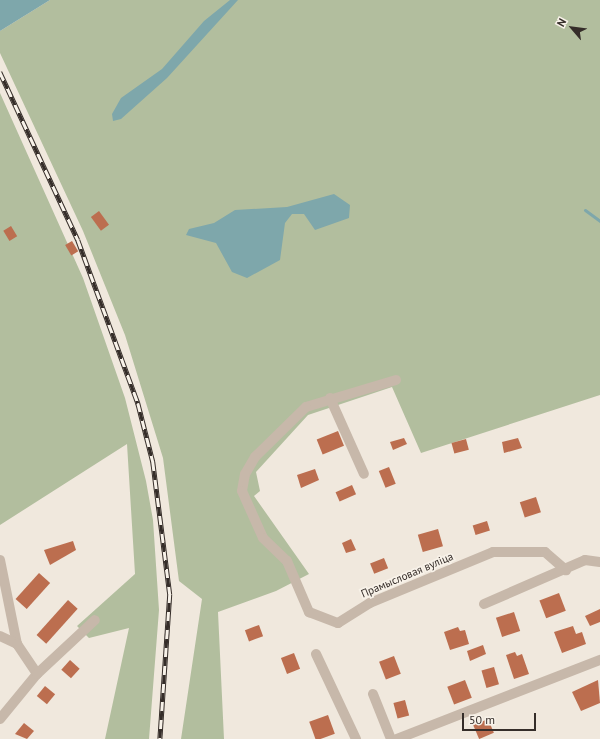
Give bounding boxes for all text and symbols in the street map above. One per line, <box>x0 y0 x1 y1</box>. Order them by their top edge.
north arrow <box>552 8 592 48</box>
text: N <box>554 16 569 29</box>
street label: Прамысловая вуліца <box>359 550 455 600</box>
scale bar <box>464 705 538 731</box>
text: 50 m <box>469 712 495 727</box>

